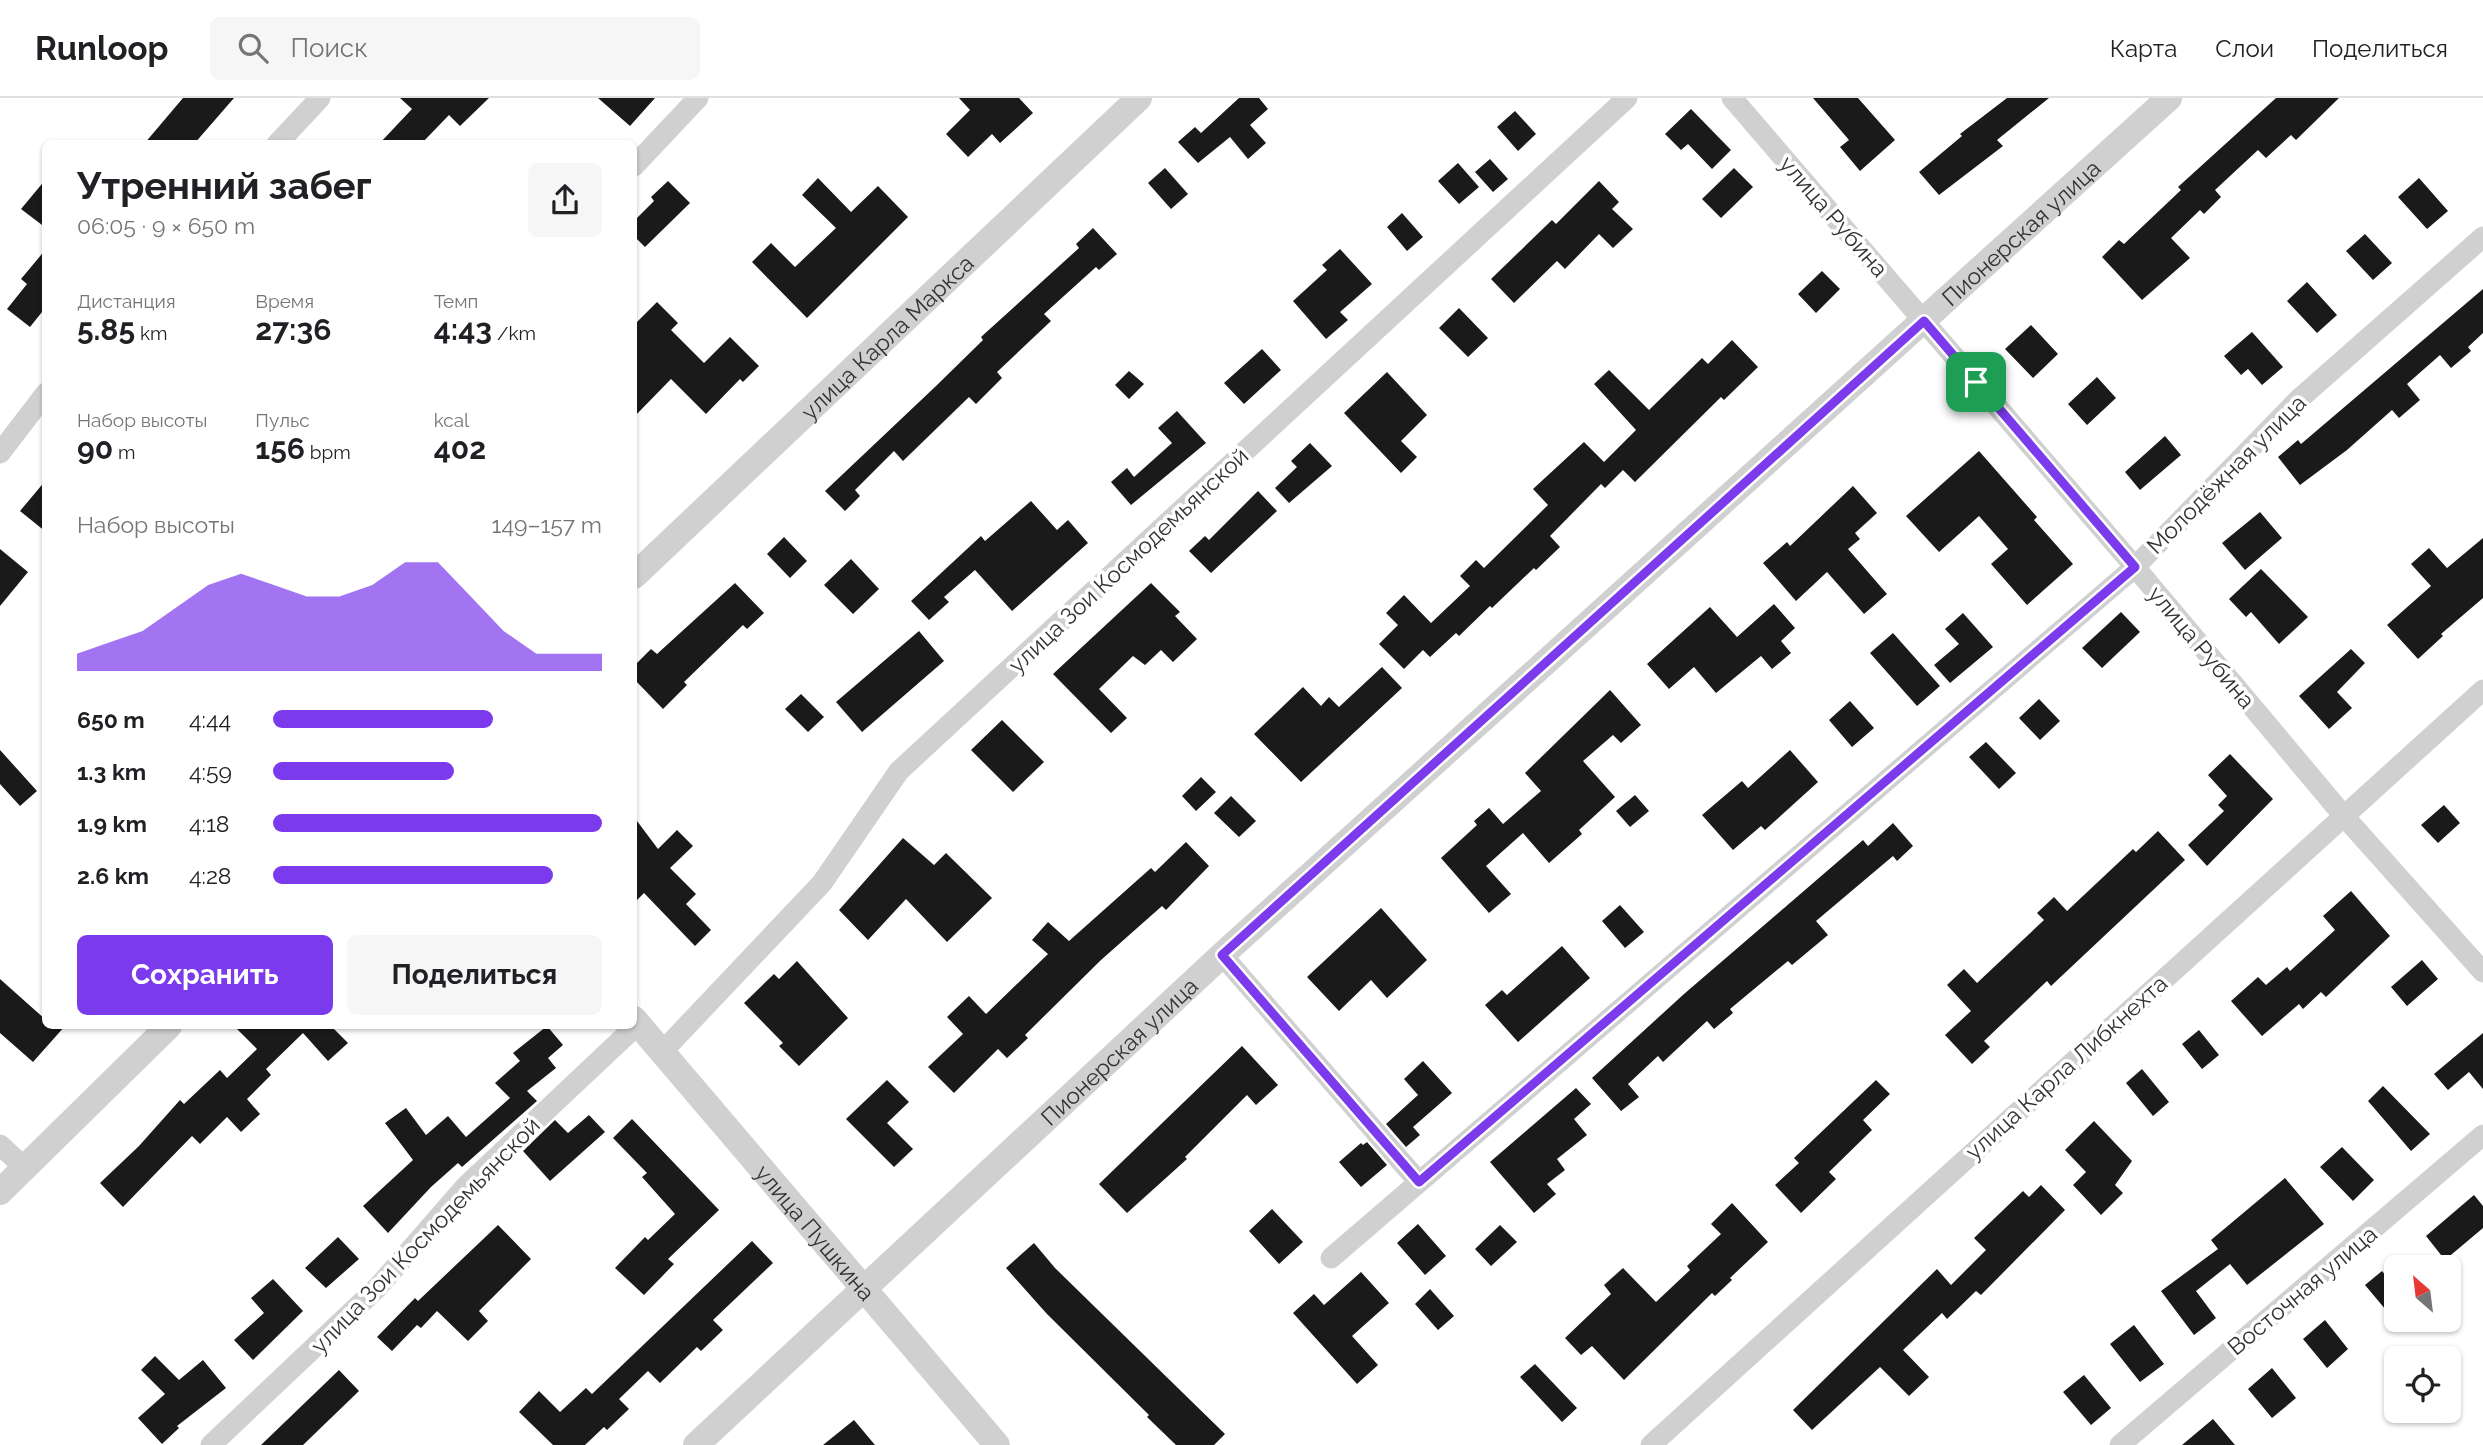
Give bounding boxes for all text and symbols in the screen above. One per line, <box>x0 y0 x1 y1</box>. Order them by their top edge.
search box <box>210 17 700 80</box>
text: Runloop <box>35 29 168 68</box>
icon: search <box>234 29 272 67</box>
text: Поиск <box>290 33 368 63</box>
text: Карта <box>2110 34 2177 63</box>
text: Слои <box>2215 34 2274 63</box>
text: Поделиться <box>2312 34 2448 63</box>
street label: улица Рубина <box>1774 150 1894 282</box>
street label: Пионерская улица <box>1936 154 2105 311</box>
text: Утренний забег <box>77 163 372 208</box>
button: share <box>528 163 602 237</box>
text: 06:05 · 9 × 650 m <box>77 212 255 239</box>
street label: улица Карла Маркса <box>795 249 979 425</box>
text: Дистанция <box>77 290 176 312</box>
text: Время <box>255 290 314 312</box>
text: Темп <box>434 290 478 312</box>
text: 5.85 <box>77 312 135 347</box>
text: 27:36 <box>255 312 331 347</box>
text: 4:43 <box>434 312 492 347</box>
text: km <box>135 322 168 344</box>
text: /km <box>492 322 536 344</box>
pin <box>1946 352 2006 412</box>
icon: arrive <box>1957 363 1995 401</box>
street label: Молодёжная улица <box>2141 389 2311 559</box>
text: Набор высоты <box>77 409 207 431</box>
text: Пульс <box>255 409 310 431</box>
text: kcal <box>434 409 469 431</box>
text: 90 <box>77 431 113 466</box>
text: 156 <box>255 431 305 466</box>
text: 402 <box>434 431 486 466</box>
text: m <box>113 441 135 463</box>
text: bpm <box>305 441 351 463</box>
street label: улица Зои Космодемьянской <box>1003 442 1253 678</box>
text: Набор высоты <box>77 511 235 538</box>
text: 149–157 m <box>492 511 602 538</box>
street label: улица Рубина <box>2143 580 2261 714</box>
text: 650 m <box>77 706 145 733</box>
text: 4:44 <box>189 706 231 733</box>
text: 1.3 km <box>77 758 146 785</box>
text: 4:59 <box>189 758 232 785</box>
text: 1.9 km <box>77 810 147 837</box>
text: 4:18 <box>189 810 229 837</box>
text: 2.6 km <box>77 862 149 889</box>
text: 4:28 <box>189 862 232 889</box>
button: Сохранить <box>77 935 333 1015</box>
button: Поделиться <box>347 935 602 1015</box>
street label: улица Карла Либкнехта <box>1960 969 2172 1165</box>
street label: Пионерская улица <box>1035 972 1203 1131</box>
street label: улица Зои Космодемьянской <box>305 1111 545 1359</box>
street label: улица Пушкина <box>750 1159 881 1306</box>
street label: Восточная улица <box>2222 1220 2382 1360</box>
north arrow <box>2384 1255 2460 1332</box>
map controls <box>2384 1255 2461 1423</box>
button: locate <box>2384 1346 2461 1423</box>

